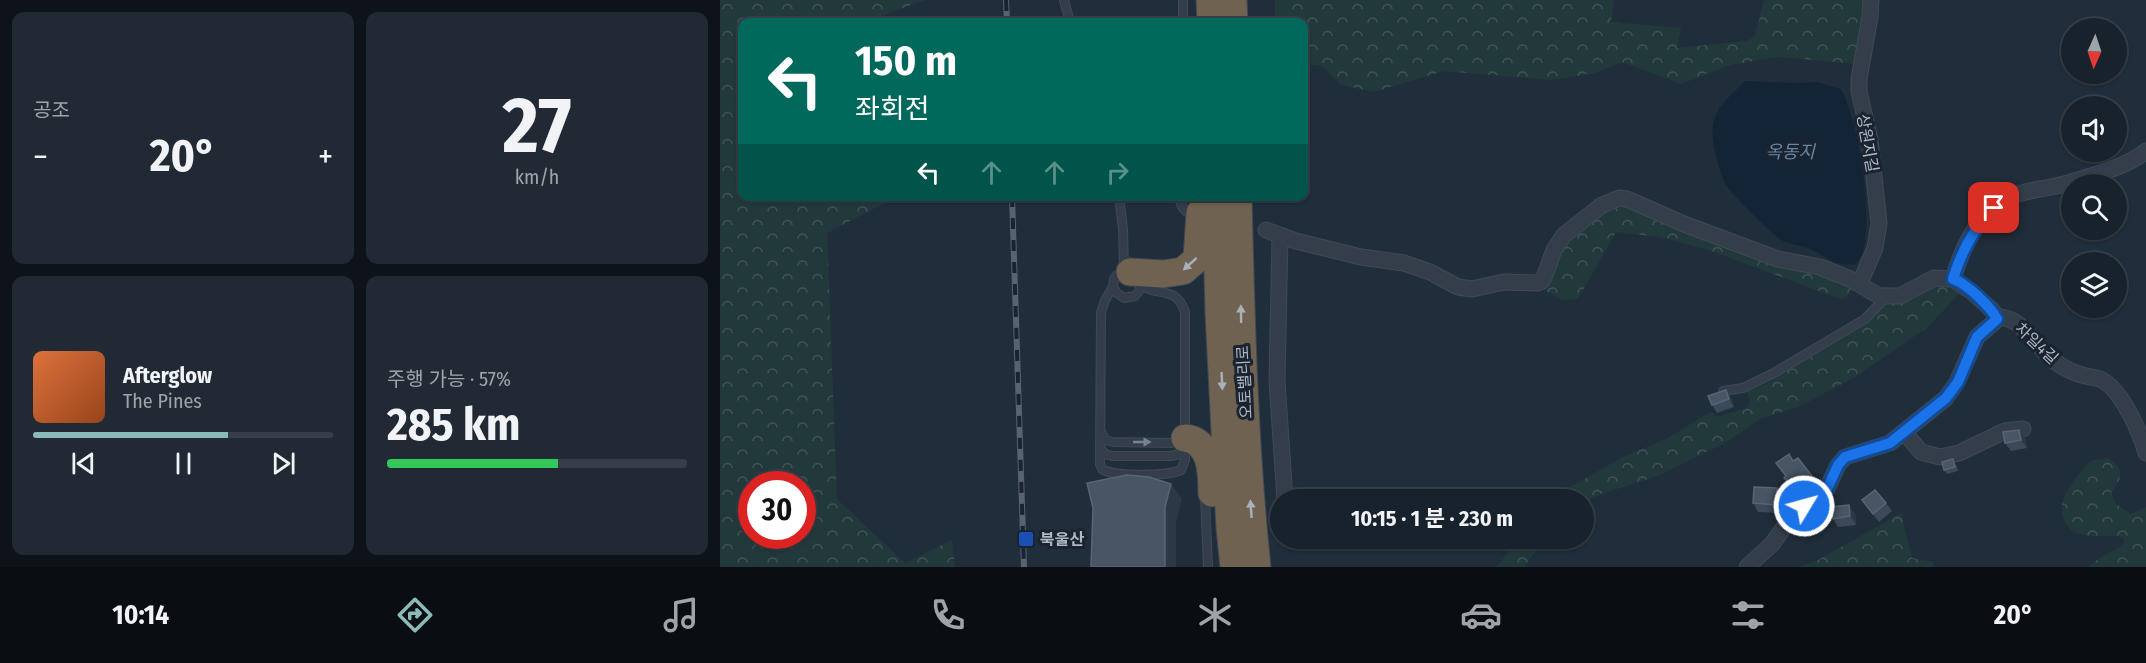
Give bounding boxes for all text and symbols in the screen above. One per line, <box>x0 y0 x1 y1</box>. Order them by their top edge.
north arrow <box>2061 18 2127 84</box>
map controls <box>2061 18 2127 318</box>
text: 150 m <box>855 36 957 86</box>
icon: left <box>756 42 834 120</box>
text: 27 <box>503 79 571 173</box>
text: 좌회전 <box>855 93 930 125</box>
button: sound <box>2061 96 2127 162</box>
text: 공조 <box>33 98 70 122</box>
street label: 상원지길 <box>1853 112 1882 174</box>
text: 20° <box>150 129 216 183</box>
text: − <box>33 137 48 177</box>
text: + <box>318 137 333 177</box>
water label: 옥동지 <box>1765 141 1816 163</box>
icon: left <box>912 156 945 189</box>
icon: ahead <box>975 156 1008 189</box>
icon: ahead <box>1038 156 1071 189</box>
icon: right <box>1101 156 1134 189</box>
text: km/h <box>515 165 559 189</box>
button: search <box>2061 174 2127 240</box>
pin <box>1968 182 2019 233</box>
icon: arrive <box>1977 191 2010 224</box>
button: layers <box>2061 252 2127 318</box>
one-way arrow <box>1182 257 1197 271</box>
one-way arrow <box>1236 305 1246 324</box>
street label: 차일4길 <box>2011 319 2062 368</box>
street label: 오토밸리로 <box>1233 344 1256 419</box>
text: Afterglow <box>123 362 212 389</box>
text: 주행 가능 · 57% <box>387 367 511 391</box>
one-way arrow <box>1218 371 1227 390</box>
text: The Pines <box>123 389 202 413</box>
text: 285 km <box>387 398 520 452</box>
one-way arrow <box>1132 438 1151 447</box>
icon: previous <box>67 447 100 480</box>
icon: pause <box>167 447 200 480</box>
icon: next <box>267 447 300 480</box>
speed limit sign: 30 <box>738 471 816 549</box>
position arrow <box>1772 474 1836 538</box>
one-way arrow <box>1246 499 1256 518</box>
text: 10:15 · 1 분 · 230 m <box>1351 505 1513 532</box>
marker: 북울산 <box>1017 530 1035 548</box>
place label: 북울산 <box>1040 530 1084 549</box>
icon: directions <box>394 594 436 636</box>
icon: music <box>660 594 702 636</box>
icon: phone <box>927 594 969 636</box>
icon: climate <box>1194 594 1236 636</box>
icon: car <box>1460 594 1502 636</box>
icon: filters <box>1727 594 1769 636</box>
text: 10:14 <box>112 599 169 631</box>
text: 20° <box>1994 599 2034 631</box>

